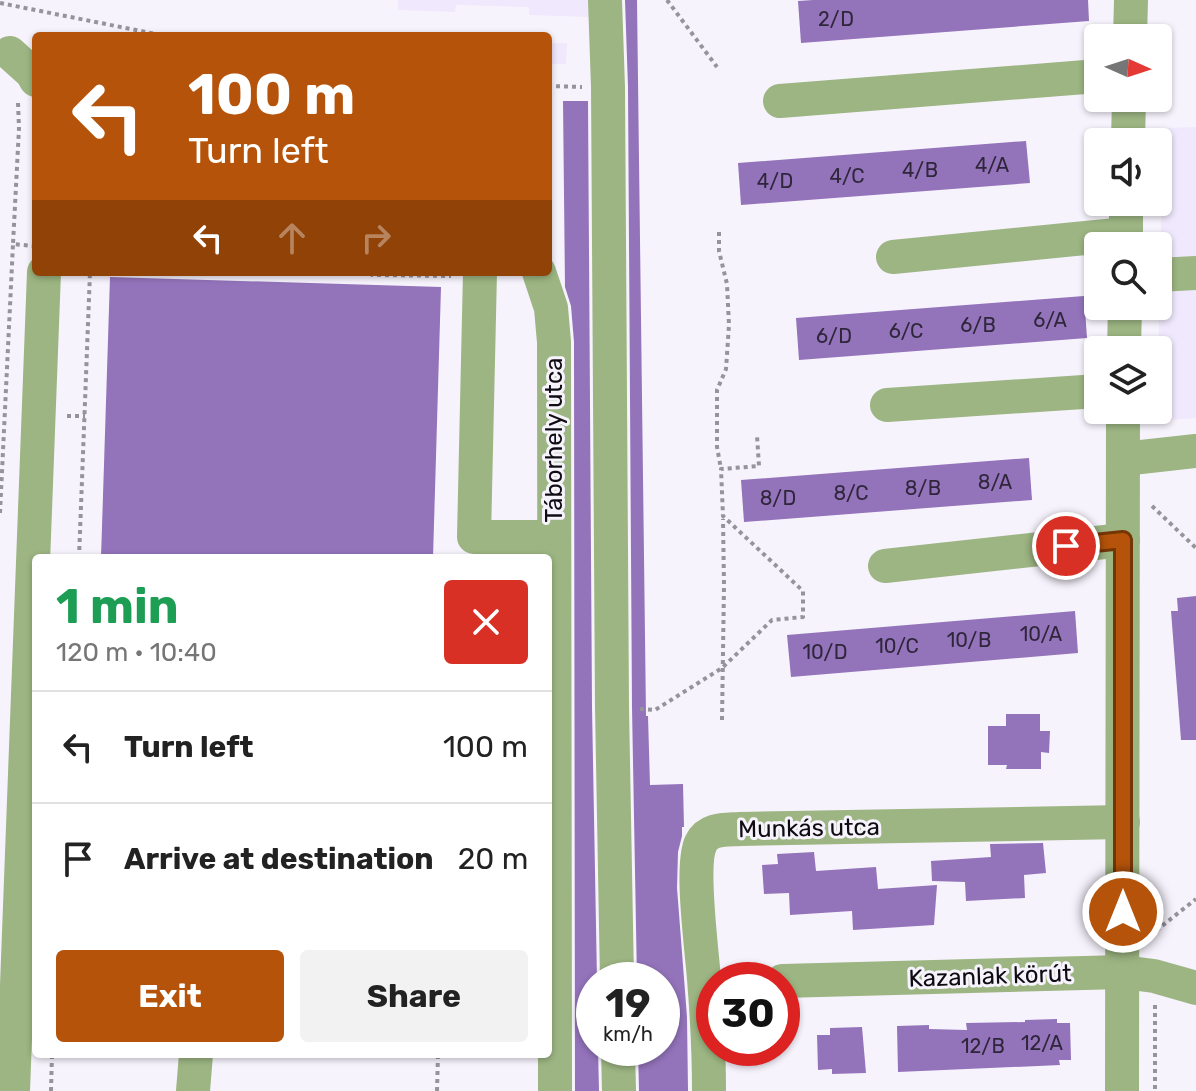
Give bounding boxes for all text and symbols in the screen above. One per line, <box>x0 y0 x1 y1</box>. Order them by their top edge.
house number: 2/D <box>818 7 854 31</box>
north arrow <box>1084 24 1172 112</box>
map controls <box>1084 24 1172 424</box>
text: 100 m <box>188 62 355 128</box>
icon: left <box>56 64 160 168</box>
button: sound <box>1084 128 1172 216</box>
text: Turn left <box>188 129 329 172</box>
house number: 4/A <box>975 153 1009 177</box>
house number: 4/B <box>902 158 938 182</box>
house number: 4/C <box>830 164 864 188</box>
house number: 4/D <box>757 169 793 193</box>
icon: left <box>186 216 230 260</box>
icon: ahead <box>270 216 314 260</box>
icon: right <box>354 216 398 260</box>
button: search <box>1084 232 1172 320</box>
house number: 6/A <box>1033 308 1067 332</box>
house number: 6/B <box>960 313 996 337</box>
house number: 6/C <box>889 319 923 343</box>
house number: 6/D <box>816 324 852 348</box>
button: layers <box>1084 336 1172 424</box>
street label: Táborhely utca <box>540 358 568 522</box>
house number: 8/A <box>978 470 1012 494</box>
house number: 8/B <box>905 476 941 500</box>
house number: 8/C <box>833 481 869 505</box>
house number: 8/D <box>760 486 796 510</box>
pin <box>1032 512 1100 580</box>
icon: arrive <box>1044 524 1088 568</box>
text: 1 min <box>56 578 179 635</box>
button: close <box>444 580 528 664</box>
house number: 10/A <box>1020 622 1062 646</box>
house number: 10/B <box>947 628 991 652</box>
house number: 10/C <box>875 634 919 658</box>
text: 120 m · 10:40 <box>56 637 217 668</box>
house number: 10/D <box>803 640 847 664</box>
icon: left <box>56 725 100 769</box>
text: Turn left <box>124 729 254 765</box>
text: 100 m <box>443 729 528 765</box>
street label: Munkás utca <box>738 813 880 843</box>
icon: arrive <box>56 837 100 881</box>
text: Arrive at destination <box>124 841 434 877</box>
text: 20 m <box>458 841 528 877</box>
position arrow <box>1081 870 1165 954</box>
button: Exit <box>56 950 284 1042</box>
button: Share <box>300 950 528 1042</box>
street label: Kazanlak körút <box>908 959 1072 993</box>
speed limit sign: 30 <box>696 962 800 1066</box>
text: 19 <box>605 980 651 1027</box>
text: km/h <box>603 1022 653 1046</box>
house number: 12/A <box>1021 1031 1063 1055</box>
house number: 12/B <box>961 1034 1005 1058</box>

